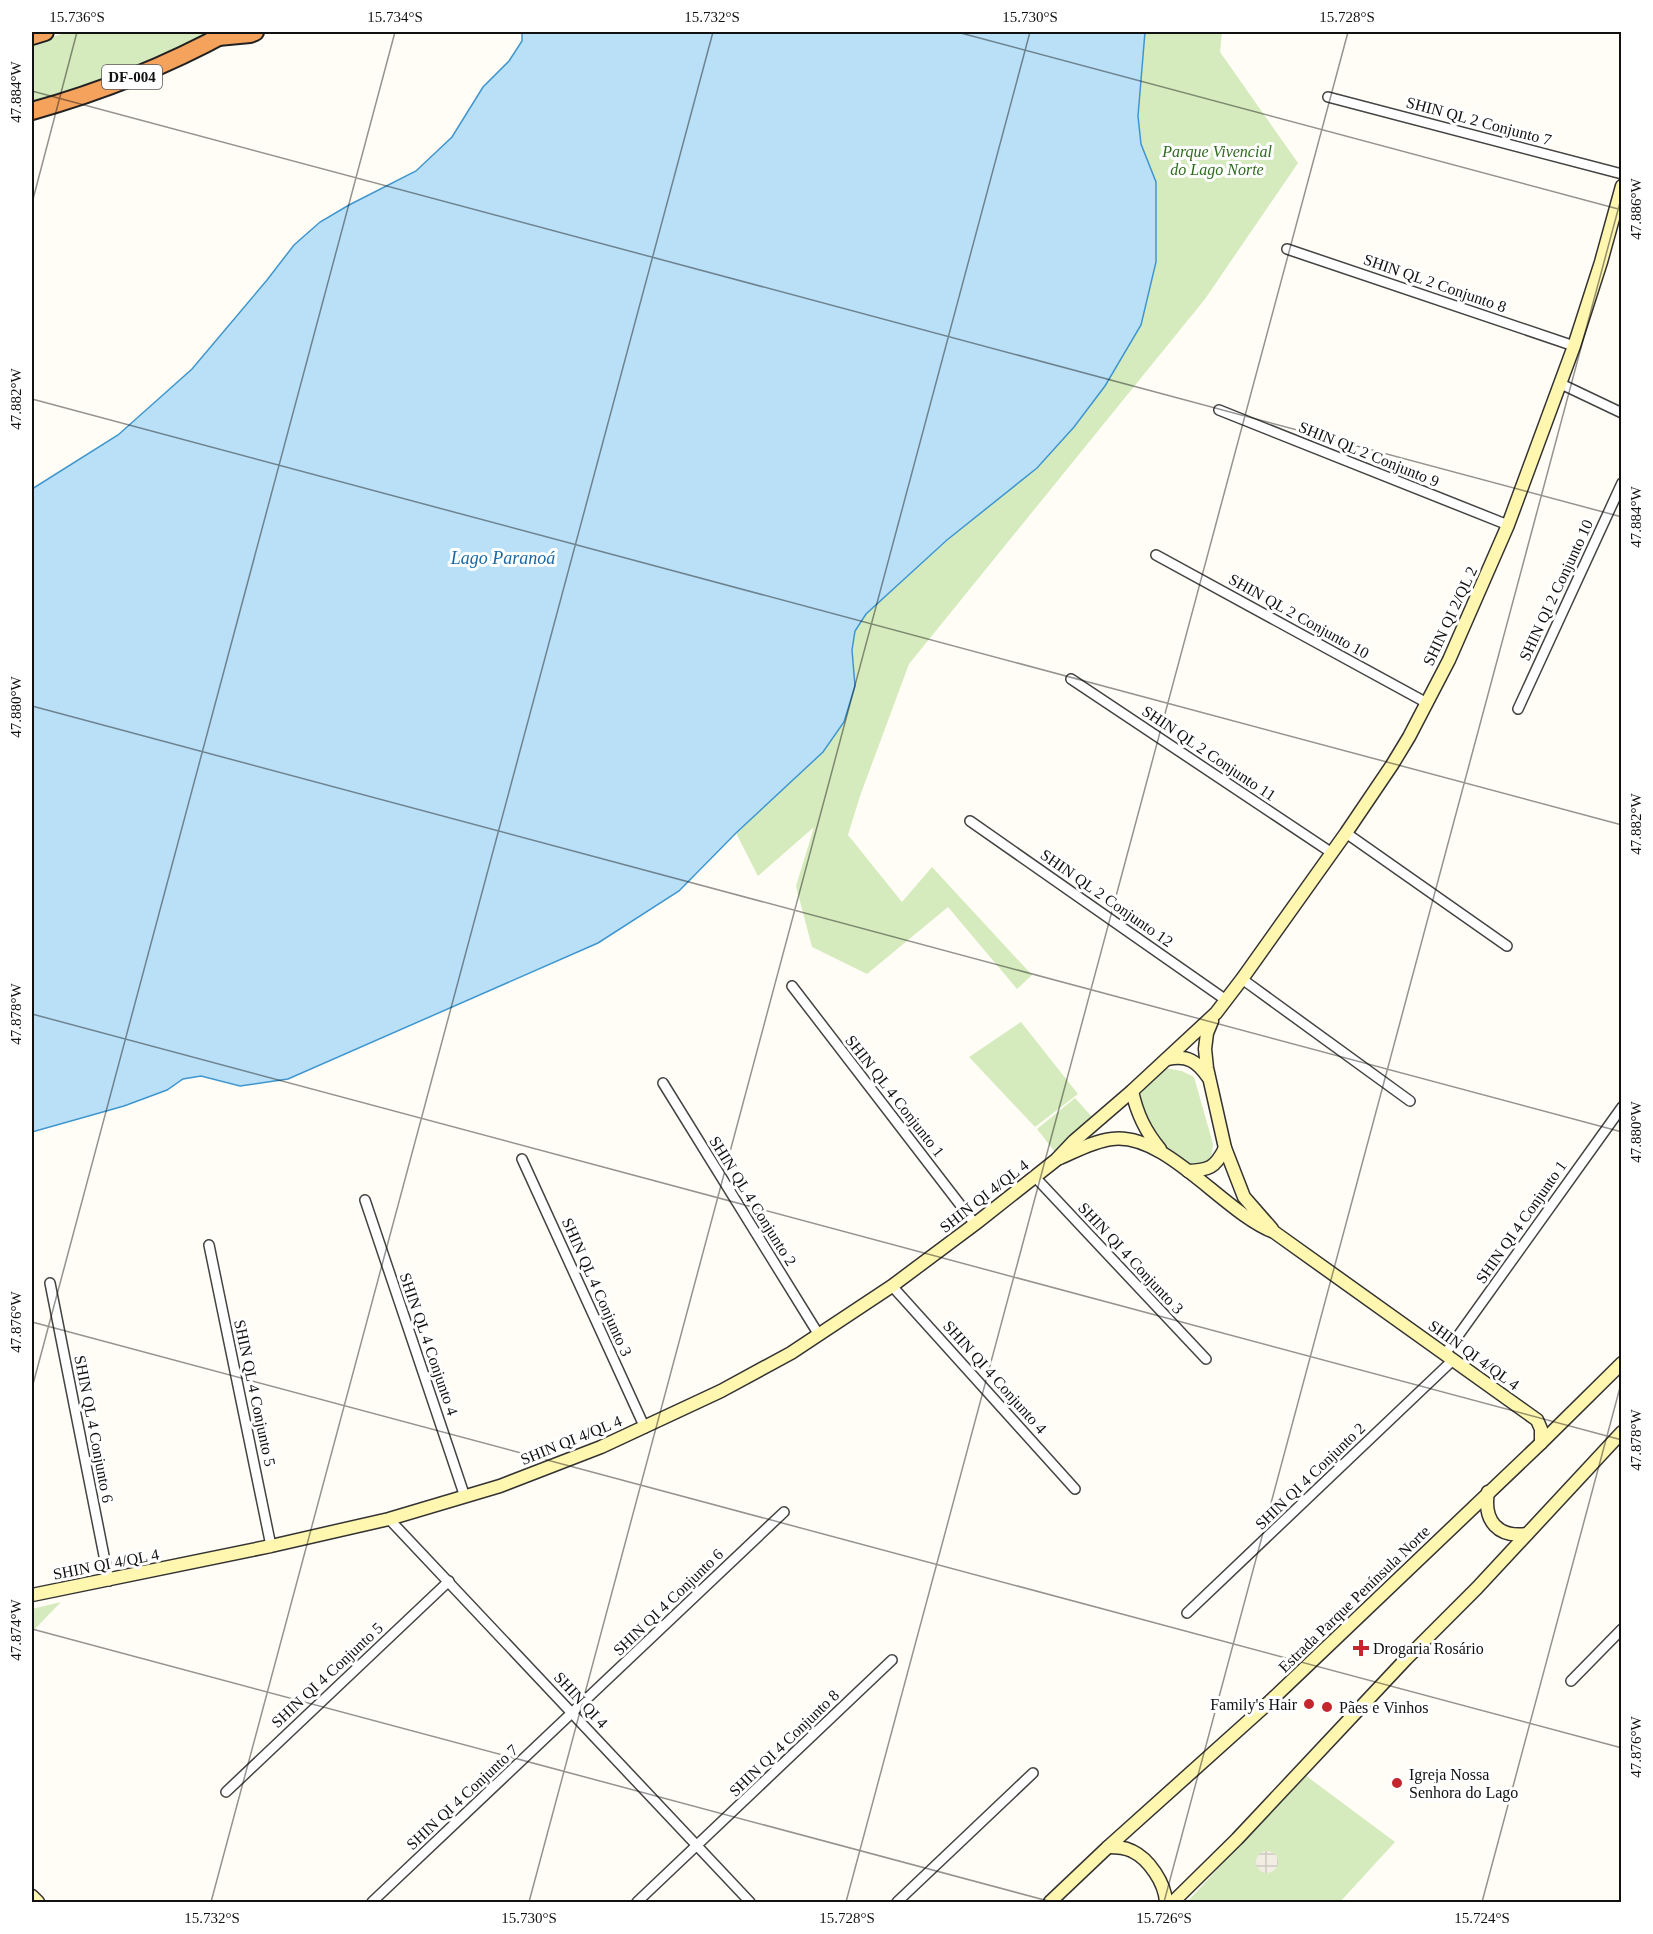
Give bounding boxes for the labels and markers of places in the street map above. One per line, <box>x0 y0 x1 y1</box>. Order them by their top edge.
place label: Drogaria Rosário <box>1373 1640 1484 1658</box>
marker: Drogaria Rosário <box>1354 1641 1368 1655</box>
place label: Family's Hair <box>1210 1696 1298 1714</box>
marker: Family's Hair <box>1302 1697 1316 1711</box>
place label: Pães e Vinhos <box>1339 1699 1428 1716</box>
marker: Pães e Vinhos <box>1320 1700 1334 1714</box>
place label: Igreja Nossa Senhora do Lago <box>1409 1766 1518 1802</box>
marker: Igreja Nossa Senhora do Lago <box>1390 1776 1404 1790</box>

